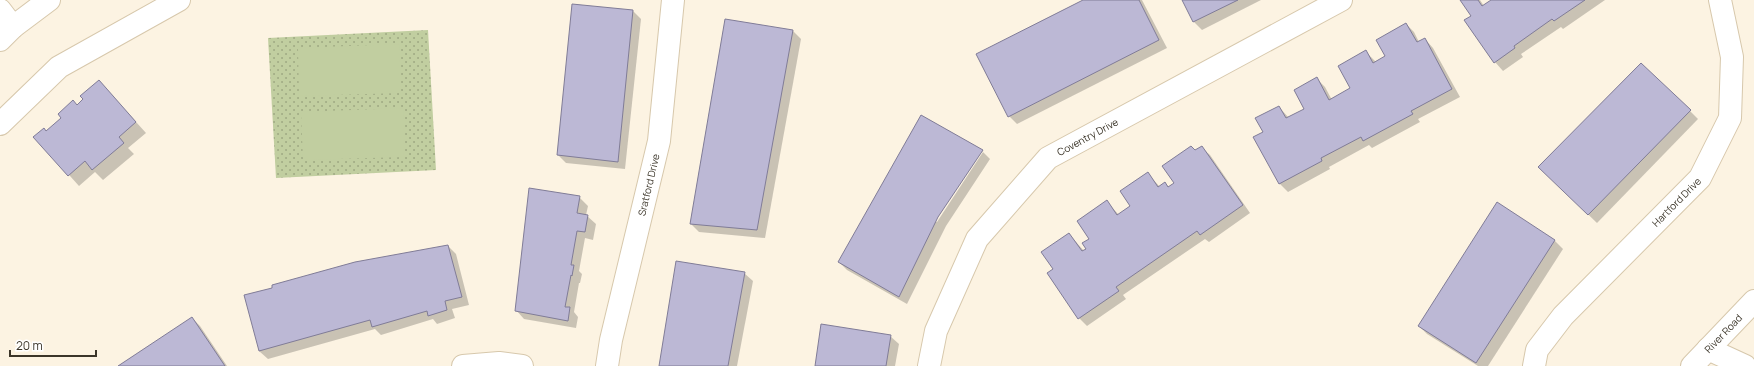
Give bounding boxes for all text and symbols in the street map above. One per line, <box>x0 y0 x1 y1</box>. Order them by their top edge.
street label: Coventry Drive <box>1054 114 1121 159</box>
street label: Sratford Drive <box>634 152 663 217</box>
street label: Hartford Drive <box>1649 174 1704 230</box>
street label: River Road <box>1701 311 1745 356</box>
scale bar <box>10 332 96 358</box>
text: 20 m <box>16 337 43 354</box>

